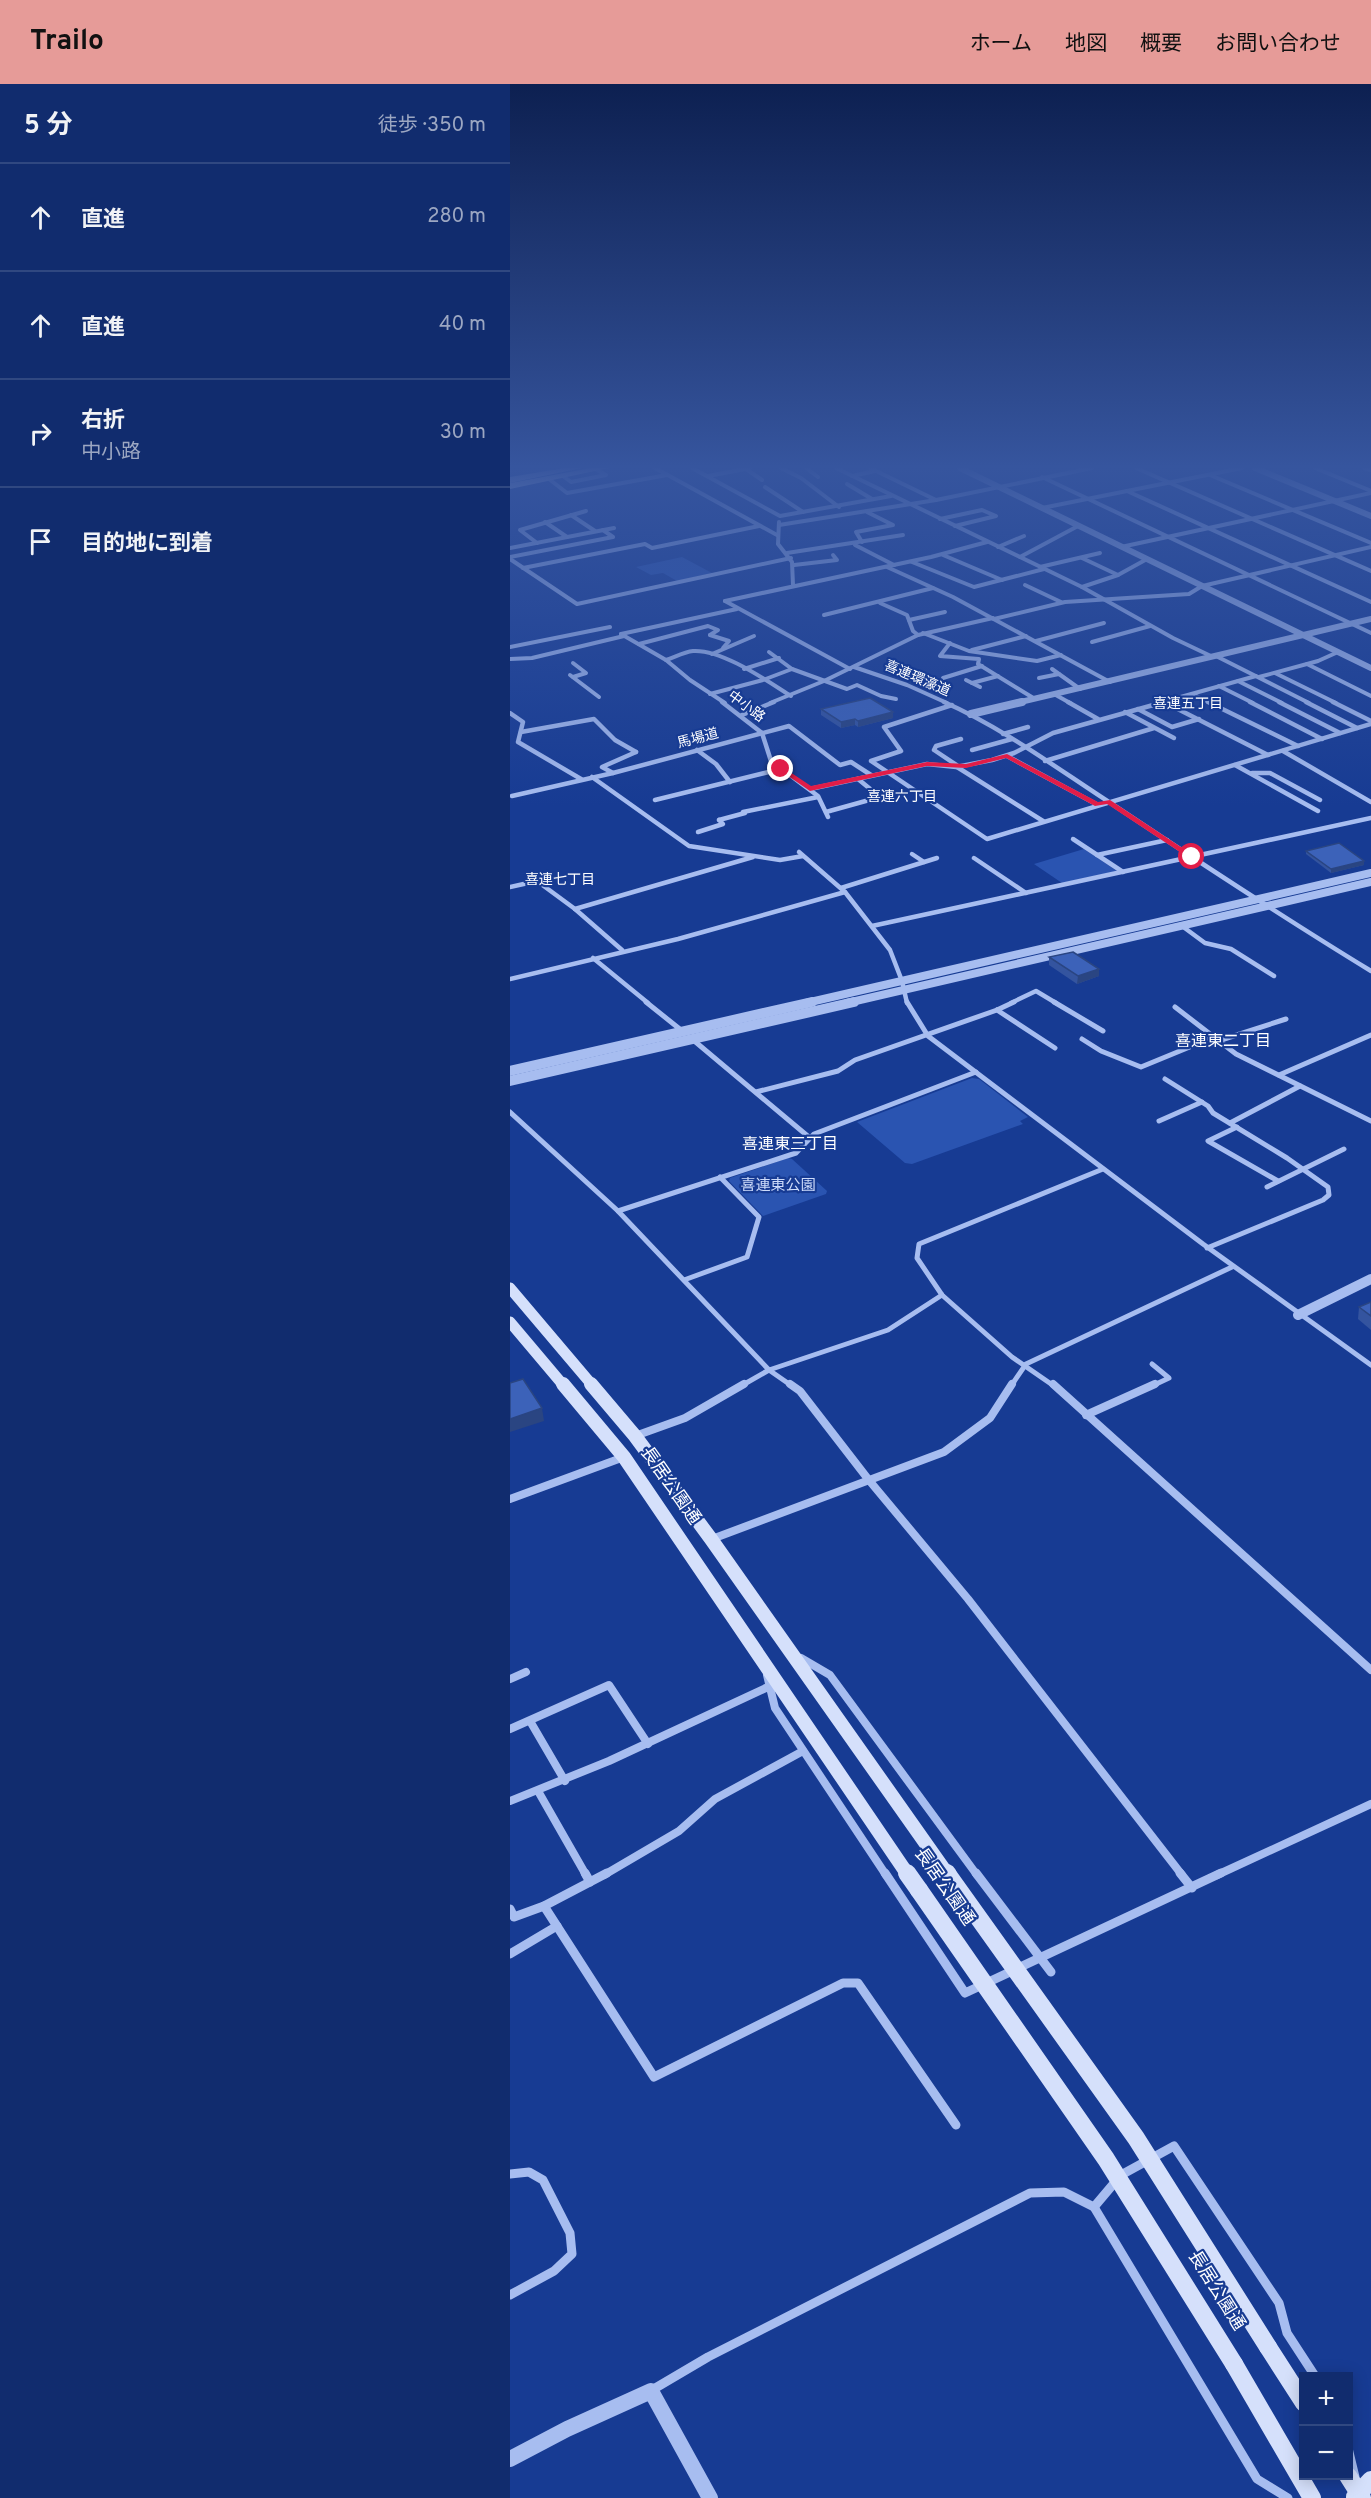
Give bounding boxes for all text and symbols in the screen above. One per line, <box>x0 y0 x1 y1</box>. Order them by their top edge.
text: Trailo <box>30 24 104 60</box>
text: ホーム <box>970 31 1032 58</box>
text: 地図 <box>1065 31 1107 58</box>
text: 概要 <box>1140 31 1182 58</box>
text: お問い合わせ <box>1215 31 1341 58</box>
text: 5 分 <box>24 110 72 143</box>
text: 徒歩 · 350 m <box>378 113 486 139</box>
icon: ahead <box>24 201 57 234</box>
text: 280 m <box>427 204 486 230</box>
text: 直進 <box>81 207 125 234</box>
icon: ahead <box>24 309 57 342</box>
text: 40 m <box>439 312 486 338</box>
text: 直進 <box>81 315 125 342</box>
text: 右折 <box>81 408 125 435</box>
icon: right <box>24 417 57 450</box>
text: 30 m <box>440 420 486 446</box>
text: 中小路 <box>81 440 141 466</box>
icon: arrive <box>24 525 57 558</box>
text: 目的地に到着 <box>81 531 213 558</box>
street label: 喜連環濠道 <box>881 658 953 700</box>
street label: 中小路 <box>724 688 768 726</box>
district label: 喜連五丁目 <box>1153 696 1223 713</box>
street label: 馬場道 <box>676 725 720 753</box>
route end <box>767 755 793 781</box>
district label: 喜連六丁目 <box>867 789 937 806</box>
route start <box>1178 843 1204 869</box>
district label: 喜連七丁目 <box>525 872 595 889</box>
district label: 喜連東二丁目 <box>1175 1032 1271 1052</box>
district label: 喜連東三丁目 <box>742 1135 838 1155</box>
park label: 喜連東公園 <box>740 1177 816 1196</box>
street label: 長居公園通 <box>635 1443 705 1529</box>
street label: 長居公園通 <box>909 1844 979 1930</box>
street label: 長居公園通 <box>1182 2247 1250 2335</box>
map controls <box>1299 2372 1353 2480</box>
button: + <box>1299 2372 1353 2426</box>
button: − <box>1299 2426 1353 2480</box>

